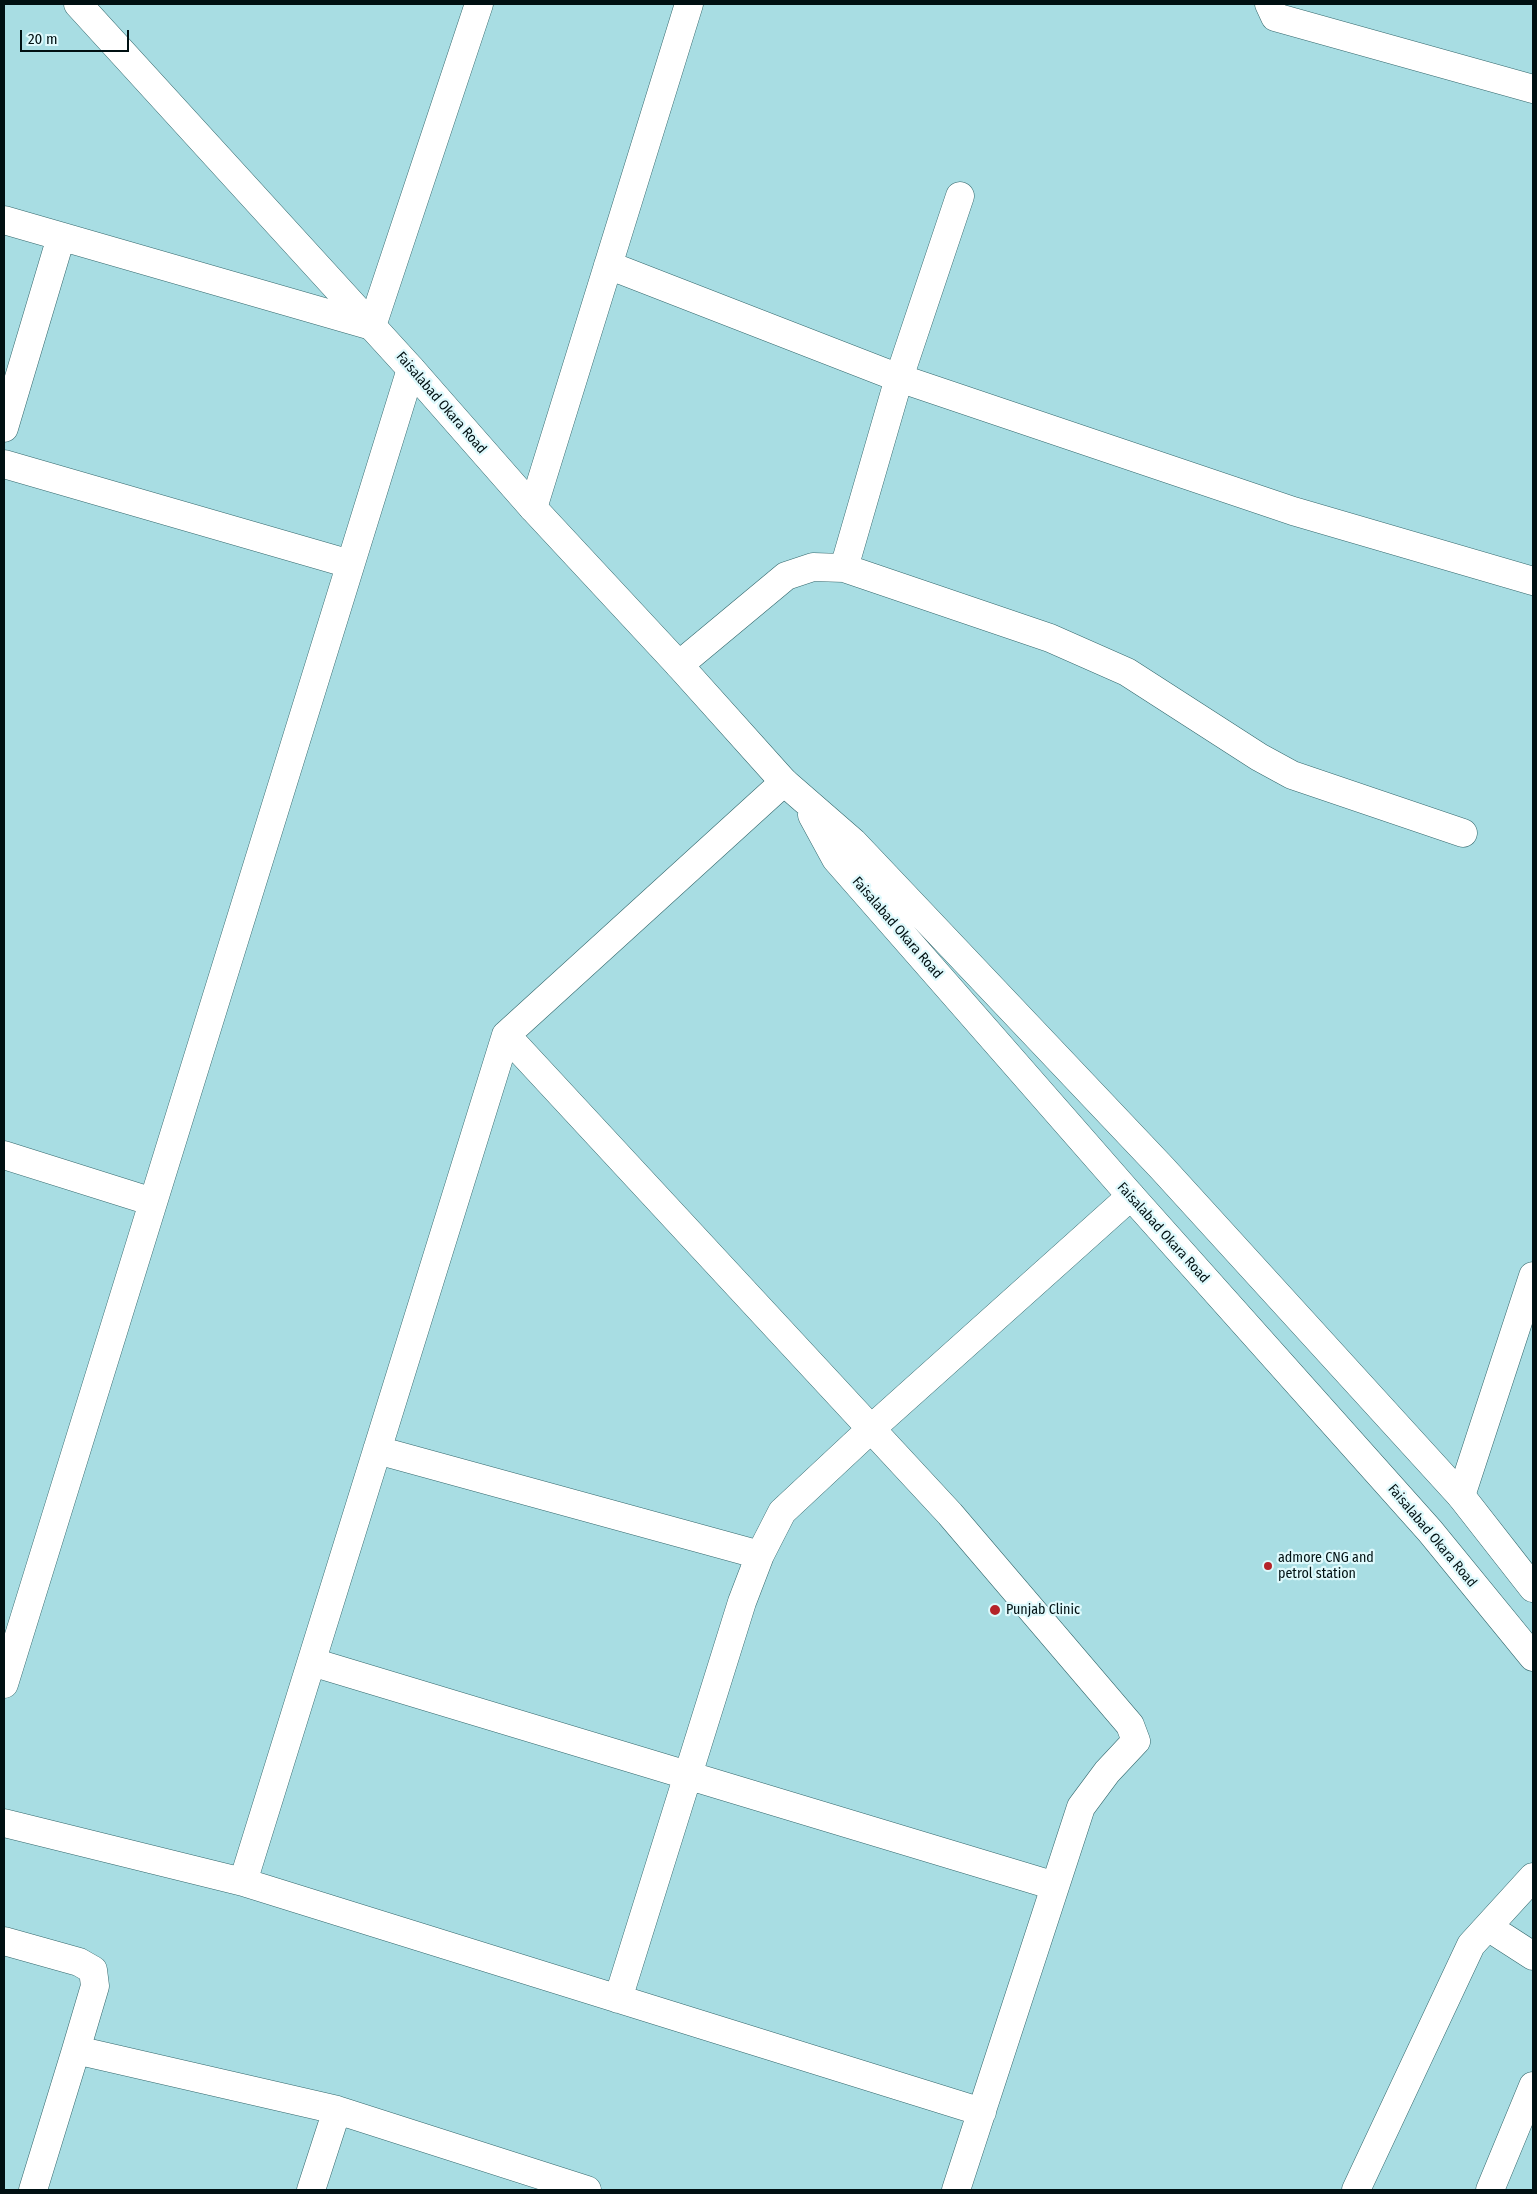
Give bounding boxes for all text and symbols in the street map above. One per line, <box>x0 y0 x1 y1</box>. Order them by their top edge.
scale bar <box>22 20 131 52</box>
text: 20 m <box>28 30 58 48</box>
street label: Faisalabad Okara Road <box>392 349 490 457</box>
street label: Faisalabad Okara Road <box>848 874 946 982</box>
street label: Faisalabad Okara Road <box>1113 1179 1213 1287</box>
street label: Faisalabad Okara Road <box>1384 1481 1480 1591</box>
place label: admore CNG and petrol station <box>1278 1550 1374 1582</box>
marker: admore CNG and petrol station <box>1262 1560 1274 1572</box>
place label: Punjab Clinic <box>1006 1602 1080 1618</box>
marker: Punjab Clinic <box>988 1603 1002 1617</box>

